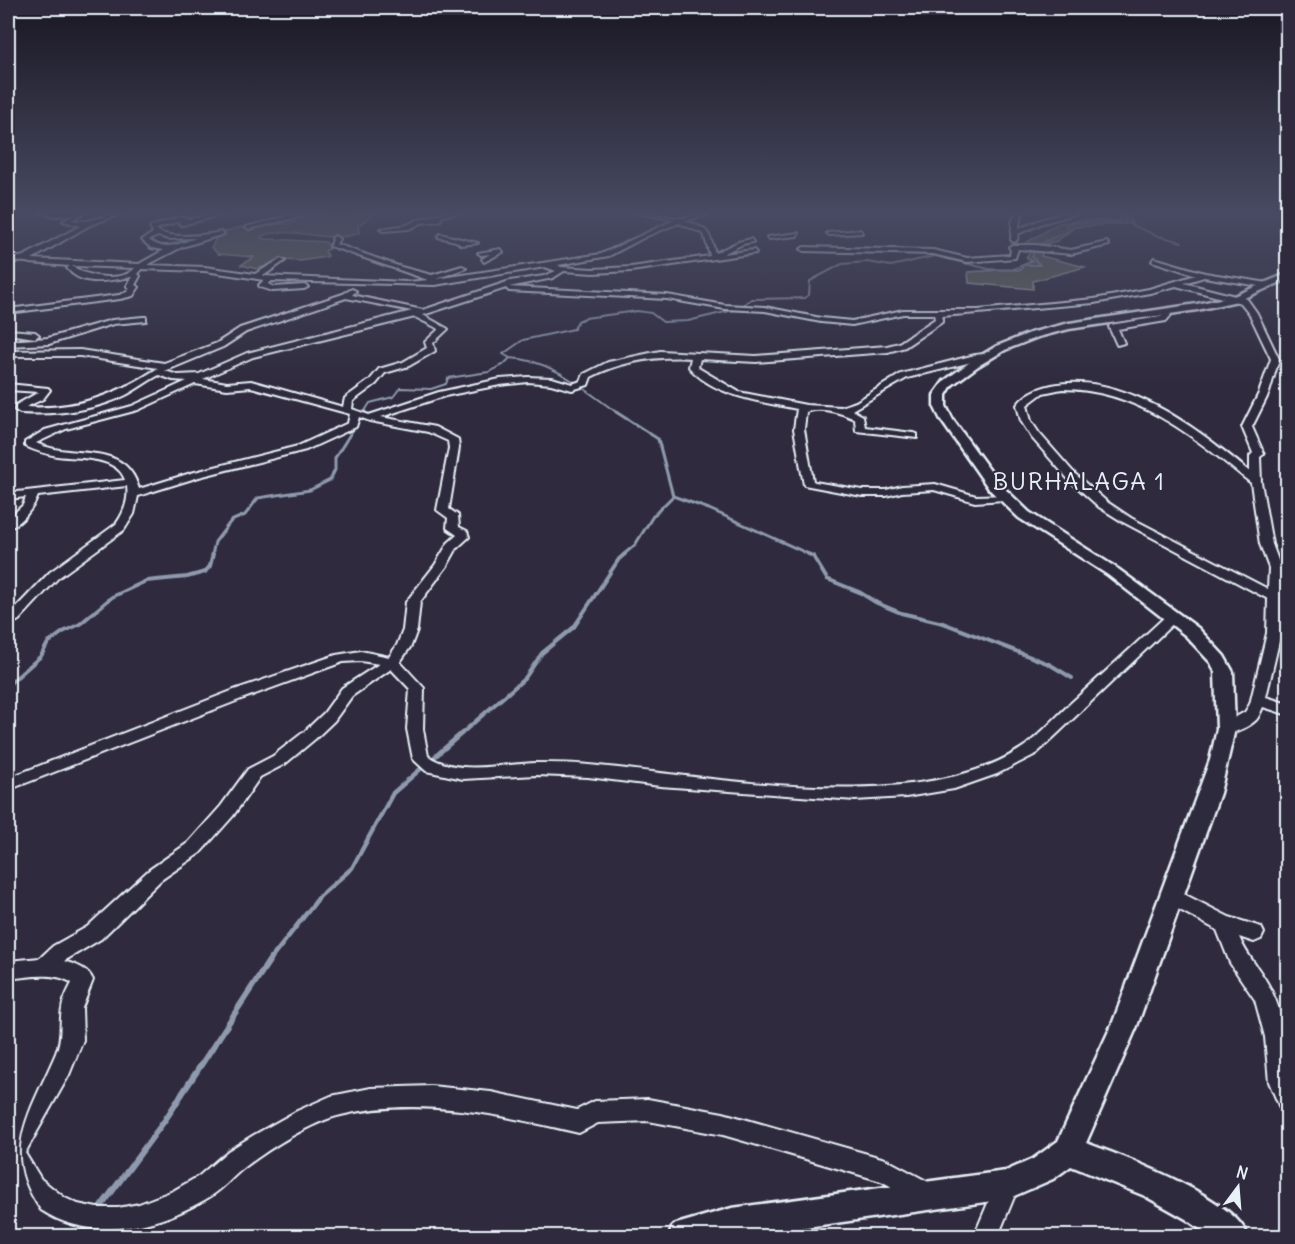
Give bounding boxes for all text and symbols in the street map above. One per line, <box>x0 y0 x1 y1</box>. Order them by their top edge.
district label: BURHALAGA 1 <box>993 466 1165 496</box>
north arrow <box>1208 1157 1268 1217</box>
text: N <box>1234 1161 1250 1184</box>

